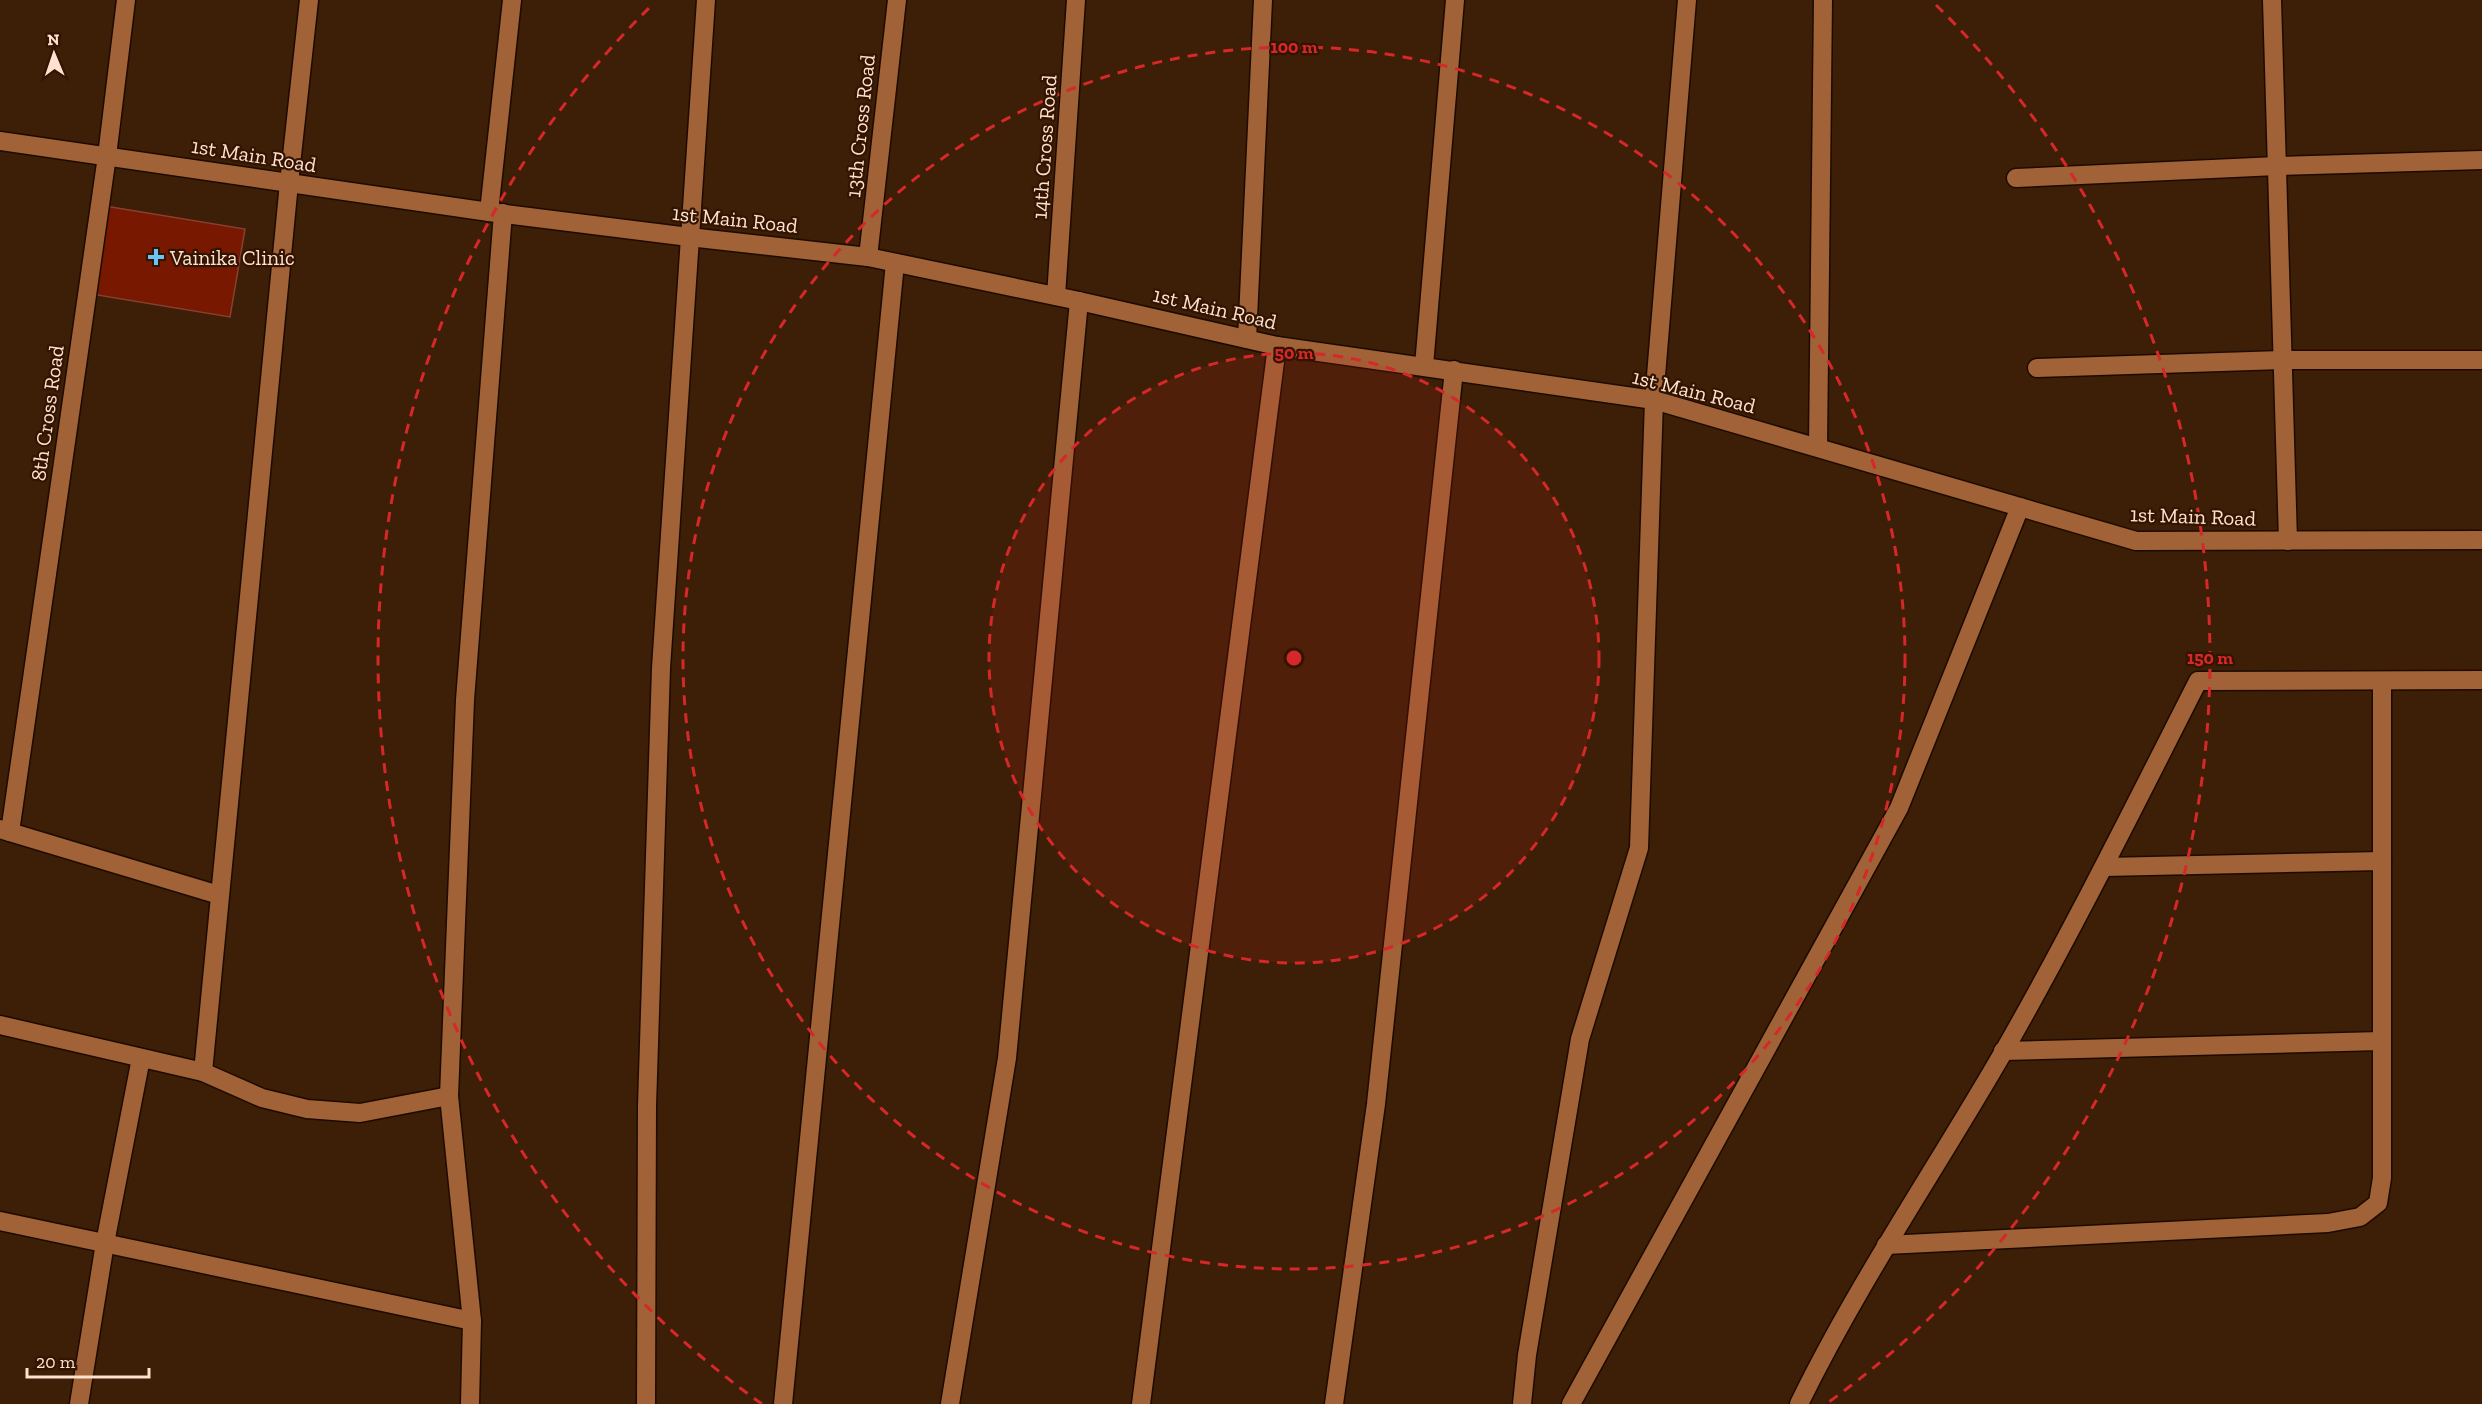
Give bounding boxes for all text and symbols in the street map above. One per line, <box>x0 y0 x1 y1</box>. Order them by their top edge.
north arrow <box>24 24 84 84</box>
text: N <box>47 30 60 49</box>
text: 100 m <box>1270 36 1318 58</box>
street label: 13th Cross Road <box>840 53 880 199</box>
street label: 14th Cross Road <box>1026 73 1062 220</box>
street label: 1st Main Road <box>190 133 319 177</box>
street label: 1st Main Road <box>671 200 799 238</box>
place label: Vainika Clinic <box>169 245 295 270</box>
marker: Vainika Clinic <box>147 248 165 266</box>
street label: 1st Main Road <box>1151 282 1280 334</box>
text: 50 m <box>1275 342 1314 364</box>
street label: 8th Cross Road <box>25 343 69 483</box>
street label: 1st Main Road <box>1630 364 1759 418</box>
street label: 1st Main Road <box>2130 501 2257 531</box>
text: 150 m <box>2187 647 2233 669</box>
centre of rings <box>1284 648 1304 668</box>
scale bar <box>27 1341 148 1379</box>
text: 20 m <box>36 1351 76 1373</box>

